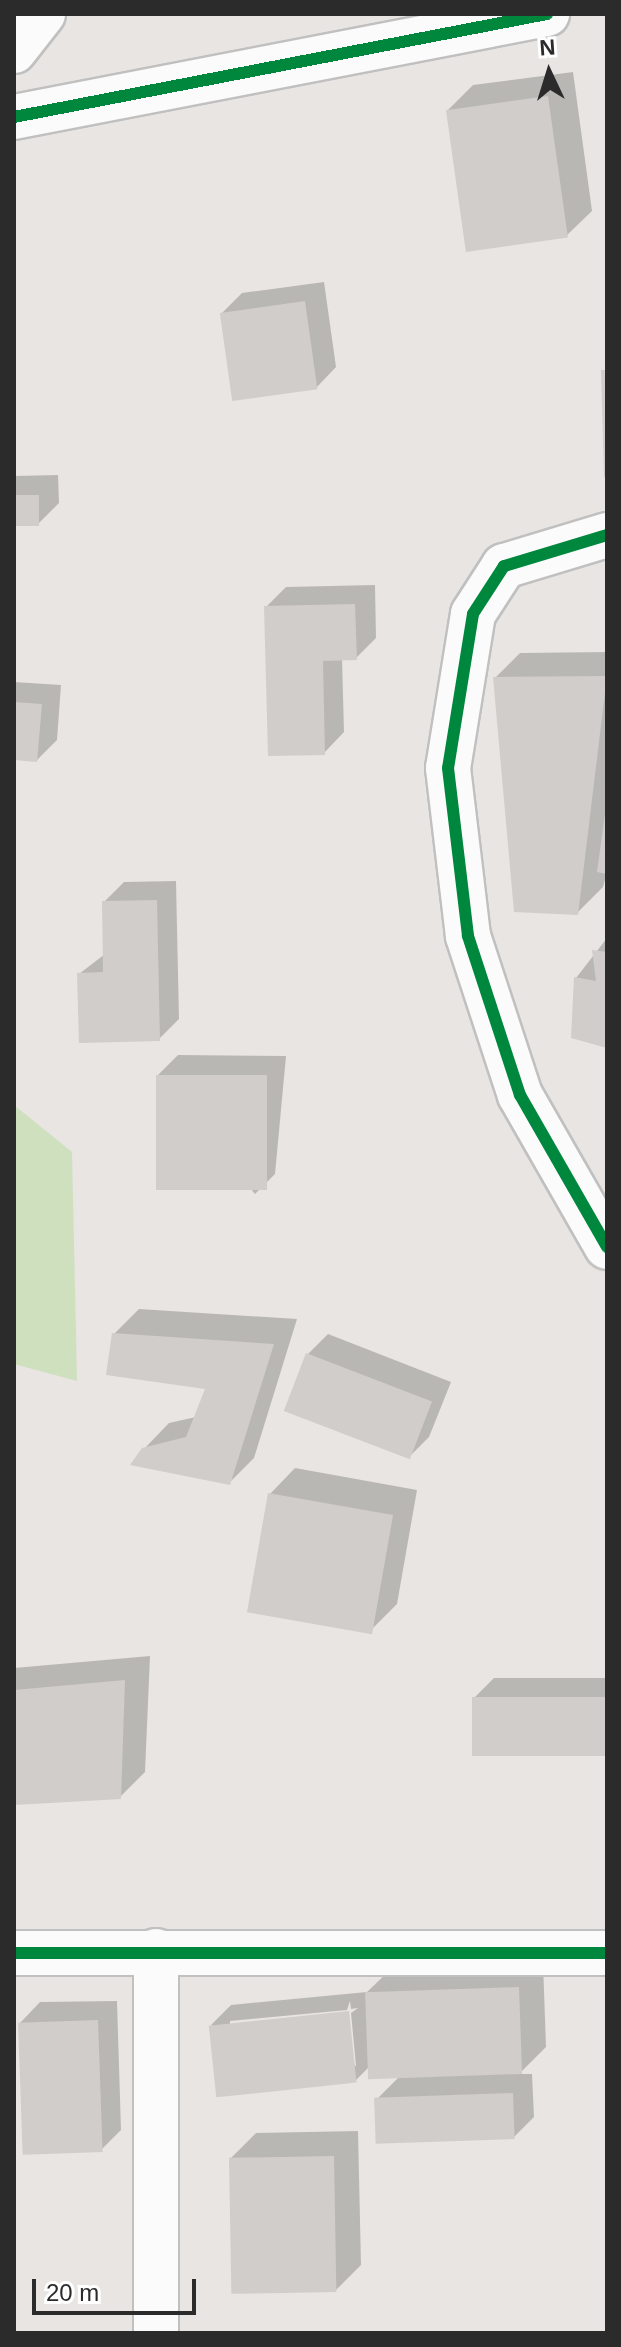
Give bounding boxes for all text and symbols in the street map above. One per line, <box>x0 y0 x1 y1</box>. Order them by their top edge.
north arrow <box>509 32 589 112</box>
text: N <box>538 35 556 61</box>
scale bar <box>36 2263 200 2313</box>
text: 20 m <box>46 2279 99 2306</box>

